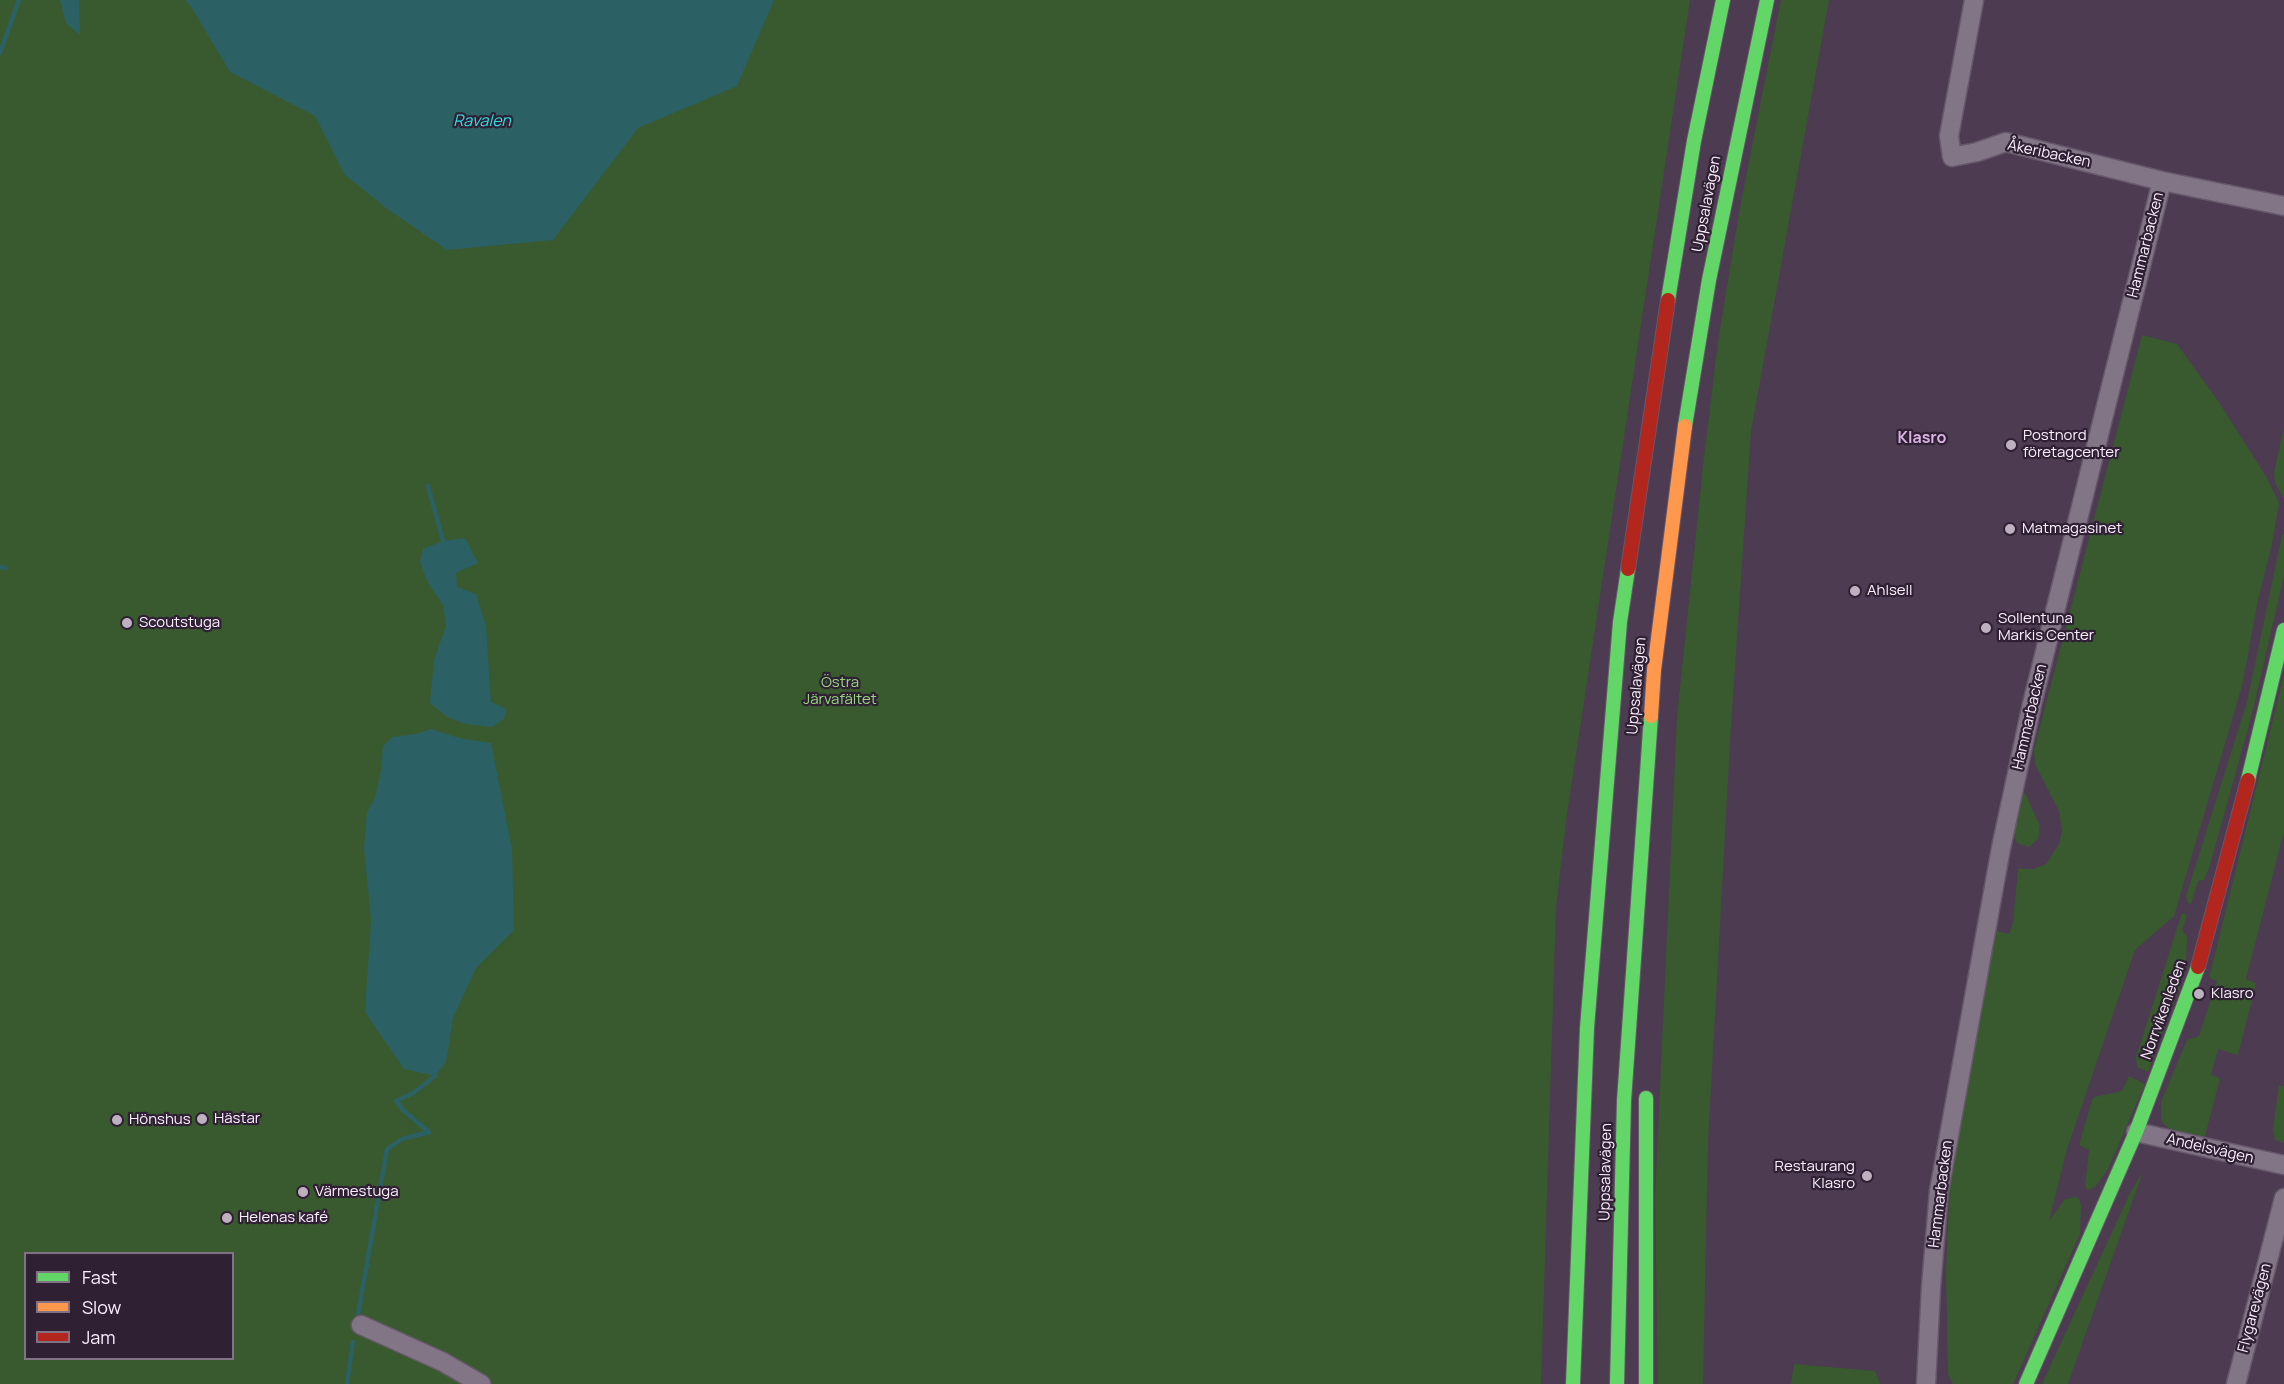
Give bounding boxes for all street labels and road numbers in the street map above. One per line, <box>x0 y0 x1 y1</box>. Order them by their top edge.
street label: Åkeribacken <box>2006 136 2092 172</box>
street label: Uppsalavägen <box>1689 154 1725 254</box>
street label: Hammarbacken <box>2124 190 2168 300</box>
street label: Uppsalavägen <box>1624 637 1650 735</box>
street label: Hammarbacken <box>2009 662 2051 772</box>
street label: Norrvikenleden <box>2138 958 2190 1062</box>
street label: Uppsalavägen <box>1596 1123 1616 1221</box>
street label: Andelsvägen <box>2165 1130 2255 1168</box>
street label: Hammarbacken <box>1925 1139 1957 1249</box>
street label: Flygarevägen <box>2234 1261 2276 1355</box>

